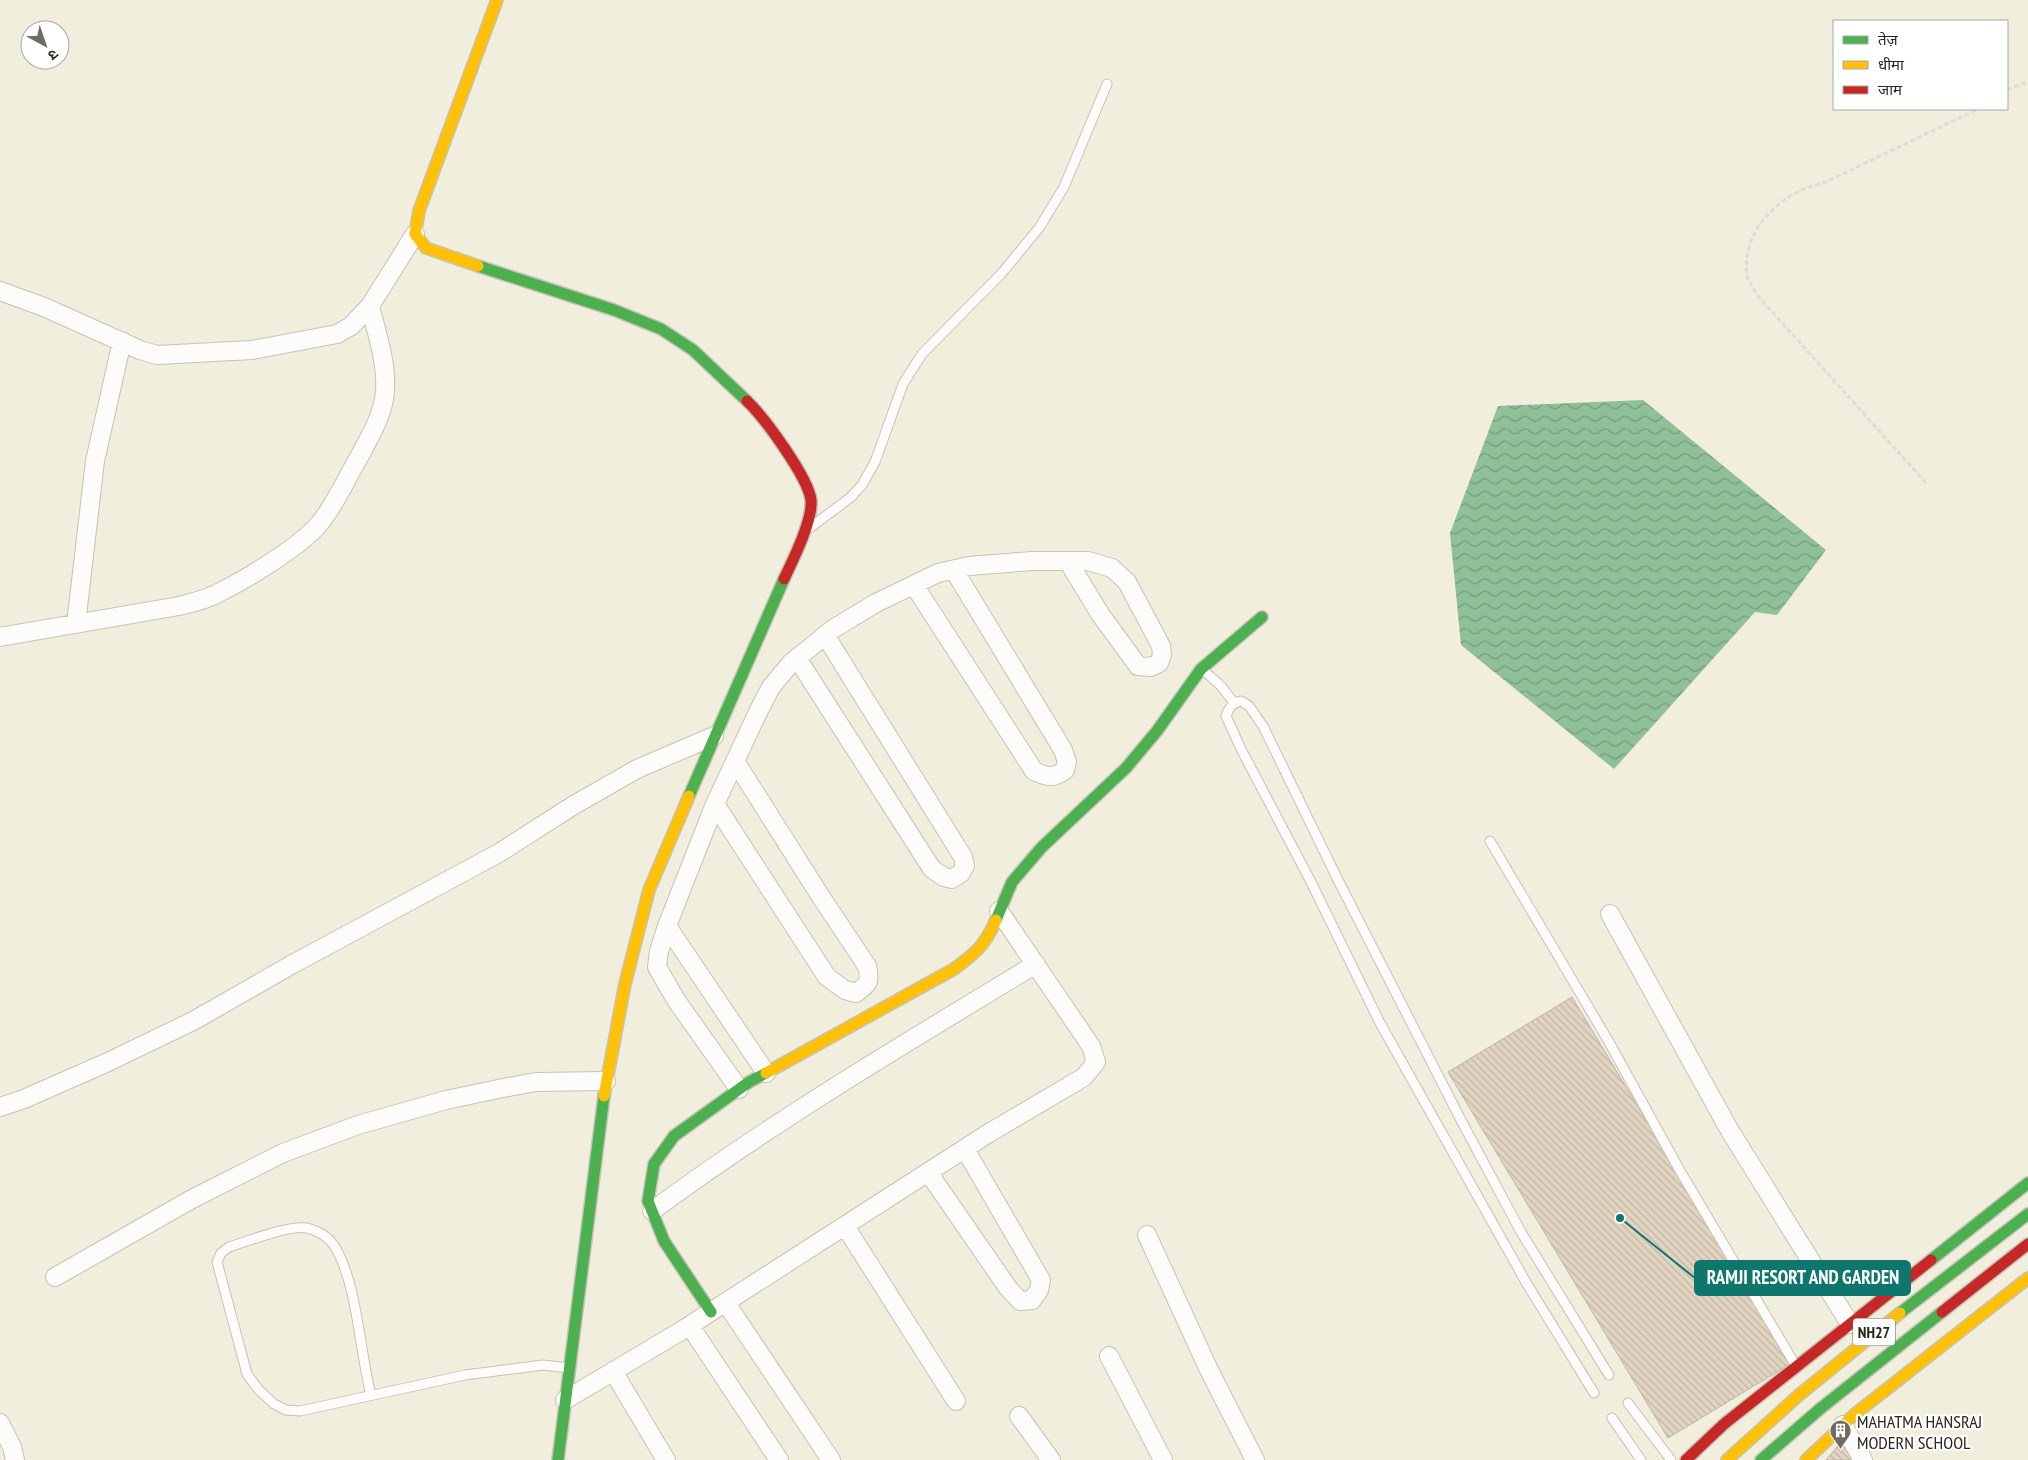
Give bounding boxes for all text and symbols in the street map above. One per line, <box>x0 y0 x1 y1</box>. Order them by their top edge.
north arrow <box>20 20 70 70</box>
legend <box>1833 20 2008 110</box>
text: तेज़ <box>1878 30 1899 49</box>
text: उ <box>44 45 62 65</box>
text: धीमा <box>1878 55 1905 74</box>
text: जाम <box>1878 80 1903 99</box>
callout: RAMJI RESORT AND GARDEN <box>1695 1261 1910 1295</box>
text: RAMJI RESORT AND GARDEN <box>1707 1265 1899 1289</box>
road number: NH27 <box>1853 1318 1895 1345</box>
place label: MAHATMA HANSRAJ MODERN SCHOOL <box>1857 1410 1982 1454</box>
building icon: MAHATMA HANSRAJ MODERN SCHOOL <box>1829 1419 1853 1450</box>

